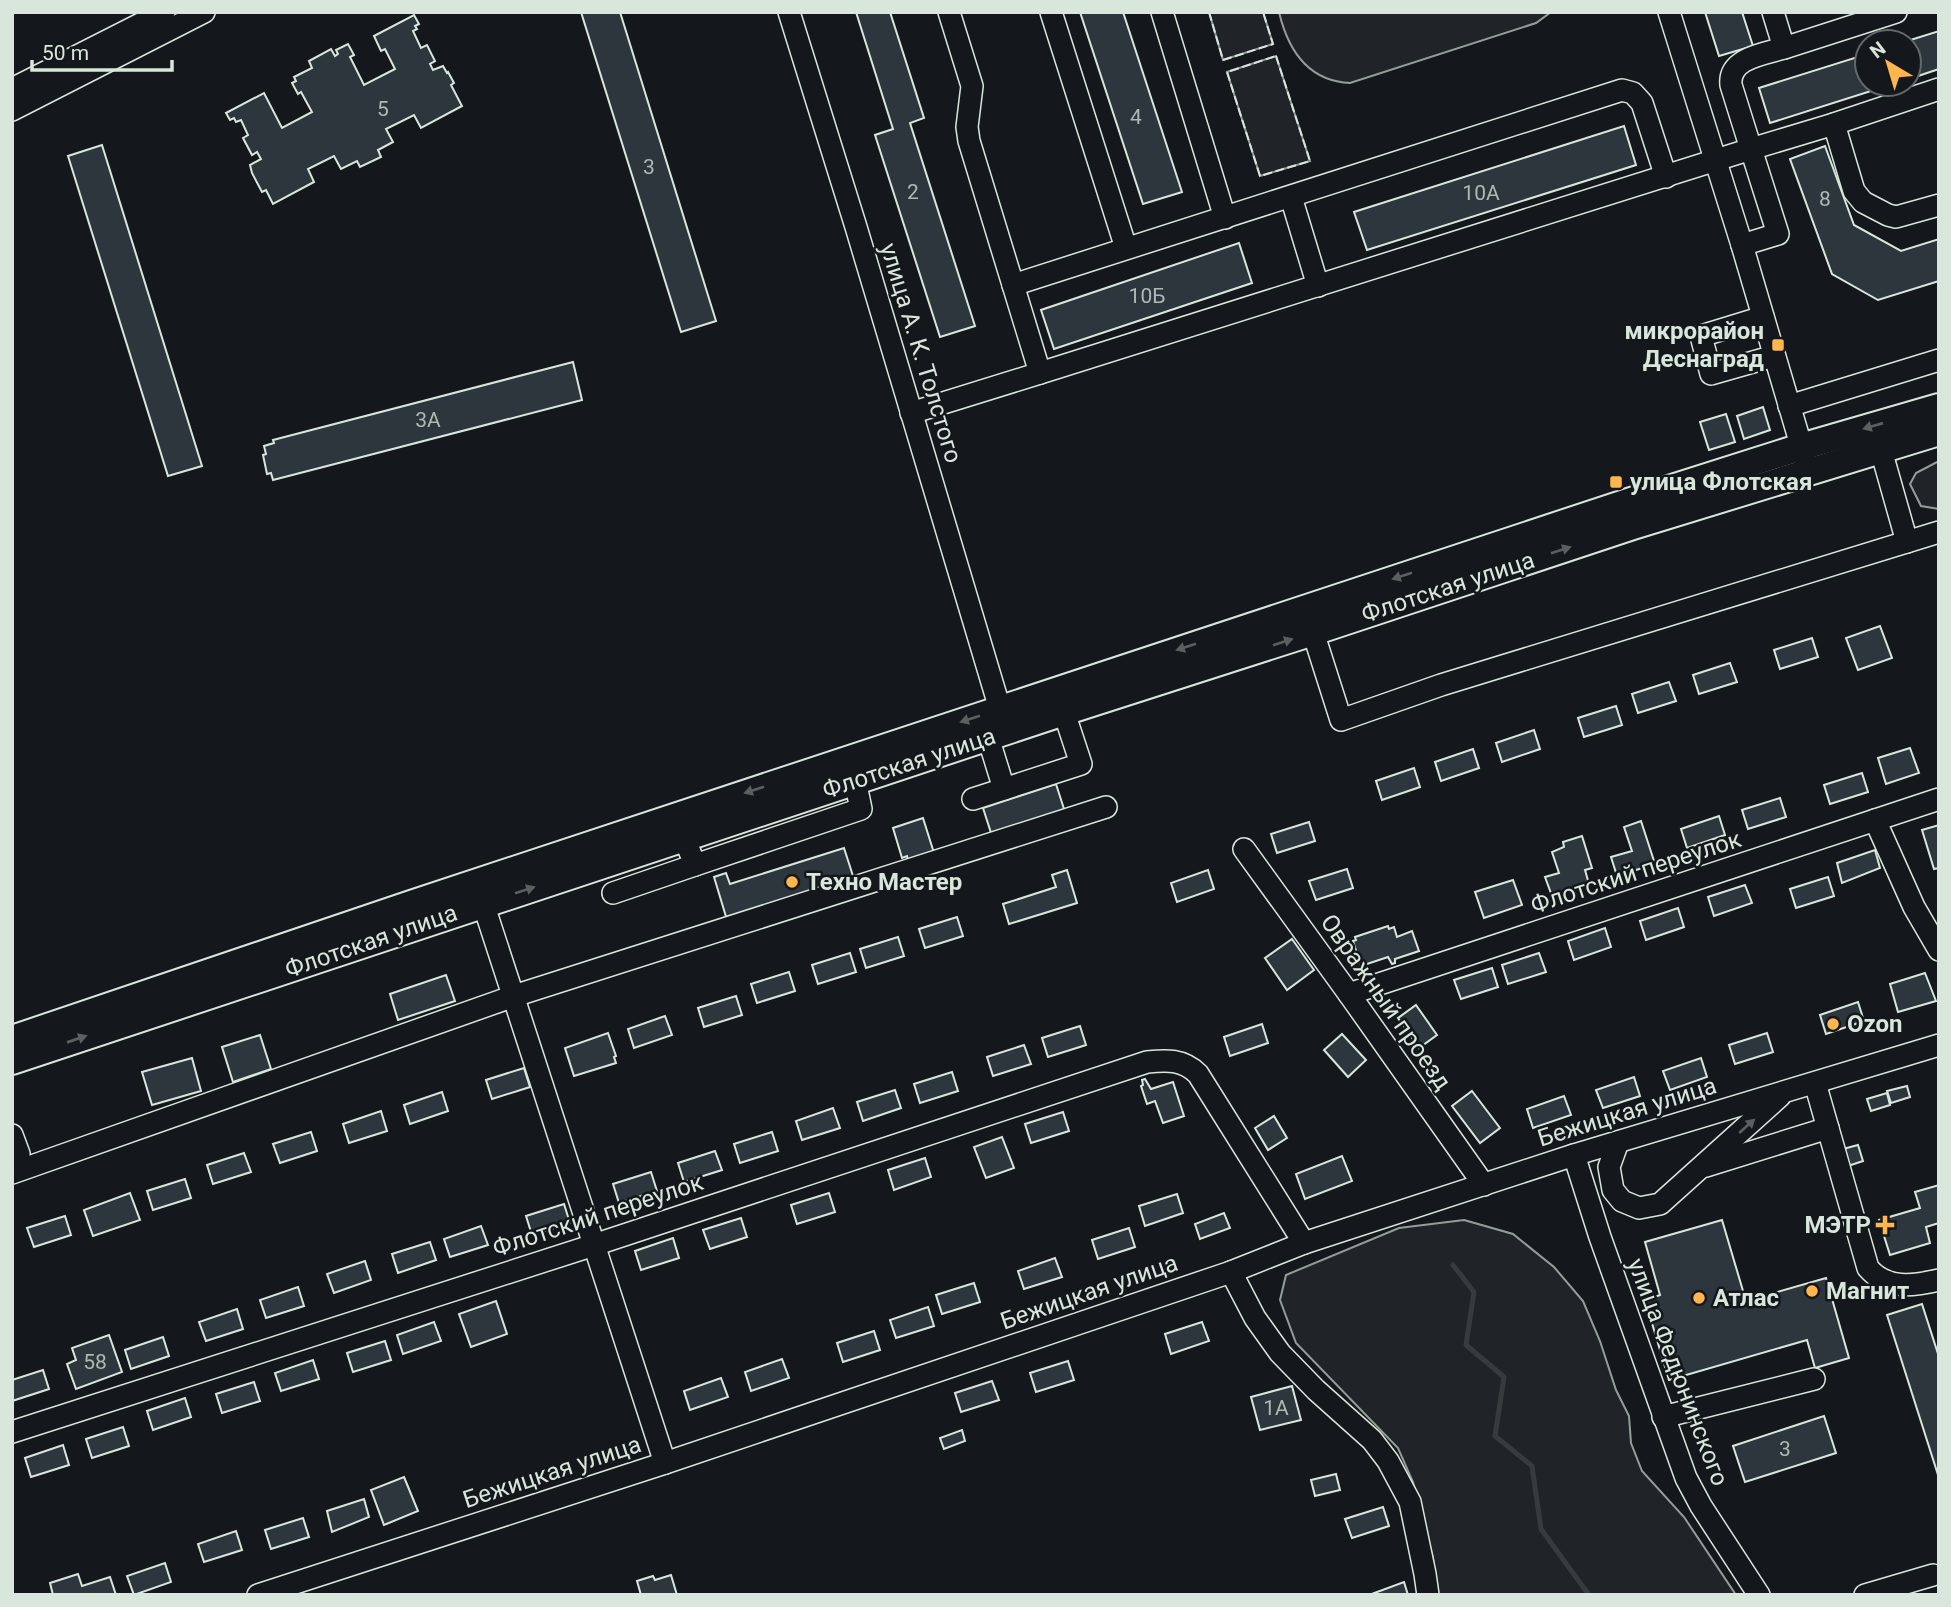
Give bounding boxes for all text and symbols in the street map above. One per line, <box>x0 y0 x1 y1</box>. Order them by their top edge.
scale bar <box>32 28 172 72</box>
north arrow <box>1853 28 1923 98</box>
text: N <box>1865 37 1890 63</box>
text: 50 m <box>42 41 89 65</box>
house number: 5 <box>377 97 389 121</box>
house number: 4 <box>1130 105 1142 129</box>
house number: 3 <box>643 155 655 179</box>
house number: 2 <box>907 180 919 204</box>
house number: 10А <box>1462 181 1500 205</box>
house number: 8 <box>1819 187 1831 211</box>
street label: улица А. К. Толстого <box>874 240 968 466</box>
house number: 10Б <box>1129 284 1165 308</box>
place label: микрорайон Деснаград <box>1625 317 1764 373</box>
marker: микрорайон Деснаград <box>1770 337 1786 353</box>
house number: 3А <box>415 408 441 432</box>
one-way arrow <box>1862 422 1883 432</box>
place label: улица Флотская <box>1630 468 1812 496</box>
marker: улица Флотская <box>1608 474 1624 490</box>
one-way arrow <box>1551 544 1572 555</box>
street label: Флотская улица <box>1358 546 1538 628</box>
one-way arrow <box>1392 571 1413 582</box>
one-way arrow <box>1273 636 1294 646</box>
one-way arrow <box>1176 643 1197 653</box>
one-way arrow <box>960 714 981 725</box>
street label: Флотская улица <box>819 722 999 804</box>
one-way arrow <box>743 785 764 796</box>
street label: Флотский переулок <box>1527 825 1745 919</box>
place label: Техно Мастер <box>806 868 962 896</box>
marker: Техно Мастер <box>784 874 800 890</box>
one-way arrow <box>515 884 536 894</box>
street label: Флотская улица <box>281 898 461 984</box>
street label: Овражный проезд <box>1315 909 1457 1095</box>
place label: Ozon <box>1847 1010 1903 1038</box>
marker: Ozon <box>1825 1016 1841 1032</box>
one-way arrow <box>67 1034 88 1044</box>
street label: Бежицкая улица <box>1534 1072 1720 1152</box>
one-way arrow <box>1738 1118 1755 1134</box>
street label: Флотский переулок <box>489 1168 707 1262</box>
place label: МЭТР <box>1804 1211 1871 1239</box>
marker: МЭТР <box>1877 1217 1893 1233</box>
street label: Бежицкая улица <box>997 1249 1181 1335</box>
street label: улица Федюнинского <box>1622 1254 1734 1490</box>
place label: Магнит <box>1826 1277 1909 1305</box>
marker: Магнит <box>1804 1283 1820 1299</box>
place label: Атлас <box>1713 1284 1779 1312</box>
marker: Атлас <box>1691 1290 1707 1306</box>
house number: 58 <box>83 1350 107 1374</box>
house number: 1А <box>1263 1396 1289 1420</box>
street label: Бежицкая улица <box>460 1430 644 1514</box>
house number: 3 <box>1779 1437 1791 1461</box>

